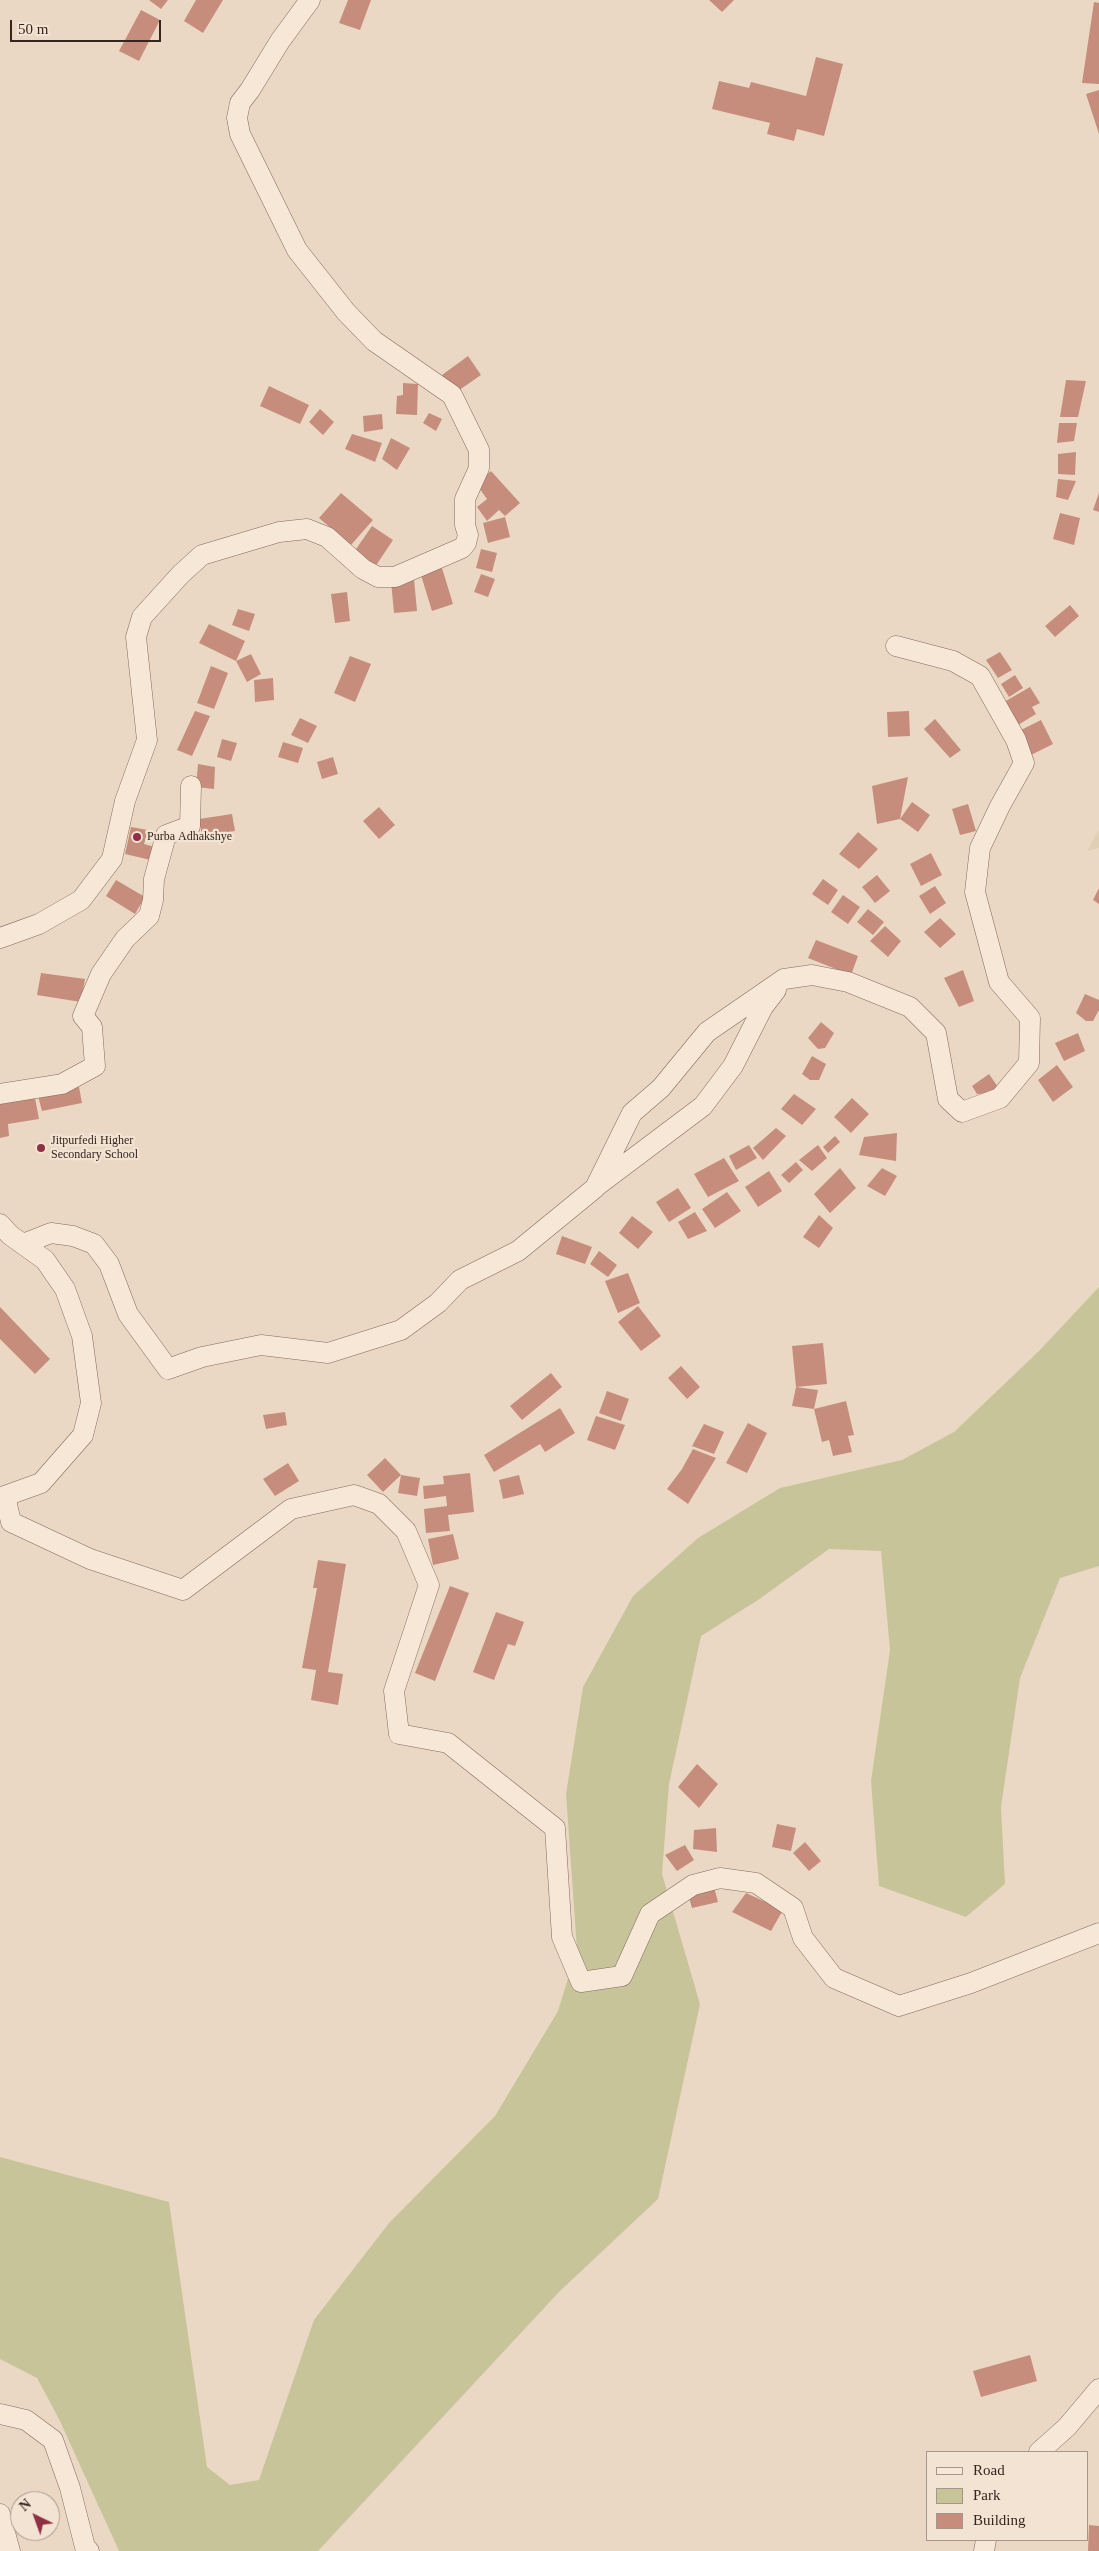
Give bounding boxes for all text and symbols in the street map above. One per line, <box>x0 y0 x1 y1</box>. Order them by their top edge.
scale bar <box>12 10 164 42</box>
text: 50 m <box>18 21 48 37</box>
place label: Purba Adhakshye <box>147 830 246 844</box>
marker: Purba Adhakshye <box>131 831 143 843</box>
place label: Jitpurfedi Higher Secondary School <box>51 1134 150 1162</box>
marker: Jitpurfedi Higher Secondary School <box>35 1142 47 1154</box>
legend <box>926 2451 1089 2541</box>
text: Road <box>973 2462 1005 2478</box>
text: Park <box>973 2487 1001 2503</box>
north arrow <box>10 2491 60 2541</box>
text: N <box>17 2496 34 2514</box>
text: Building <box>973 2512 1026 2528</box>

